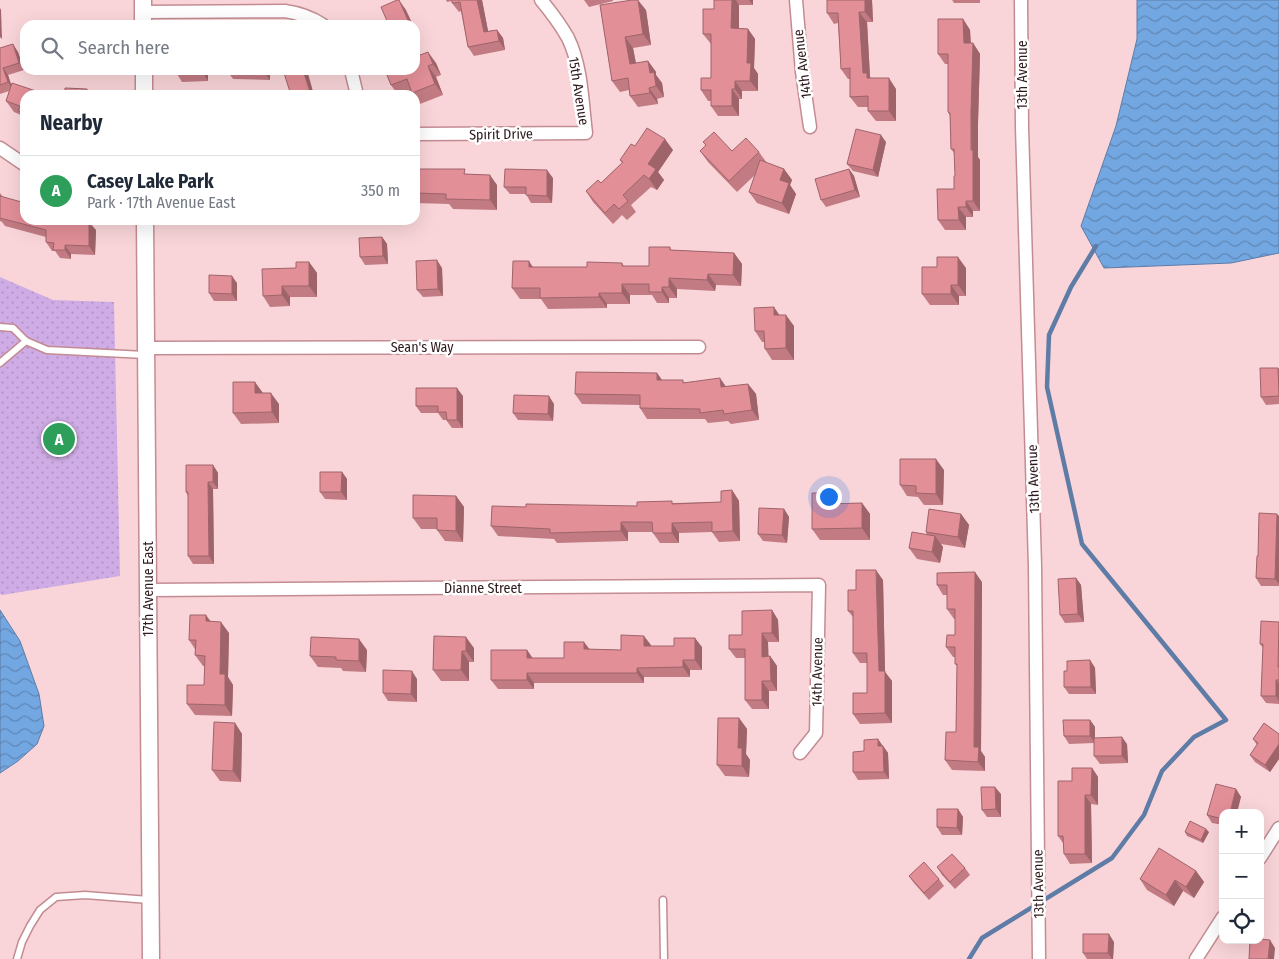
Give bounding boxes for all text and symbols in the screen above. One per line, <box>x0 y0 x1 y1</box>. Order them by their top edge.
search box <box>20 20 420 75</box>
street label: 14th Avenue <box>790 28 815 99</box>
icon: search <box>38 34 66 62</box>
text: Search here <box>78 36 170 59</box>
street label: 13th Avenue <box>1014 40 1031 110</box>
street label: 15th Avenue <box>565 56 592 127</box>
text: Nearby <box>40 110 102 136</box>
street label: Spirit Drive <box>469 125 533 144</box>
text: Casey Lake Park <box>87 170 214 193</box>
text: A <box>52 181 60 200</box>
text: 350 m <box>361 181 400 200</box>
text: Park · 17th Avenue East <box>87 193 235 212</box>
street label: Sean's Way <box>391 339 454 356</box>
pin: A <box>43 420 75 458</box>
street label: 13th Avenue <box>1024 444 1043 514</box>
your location <box>816 484 842 510</box>
street label: 17th Avenue East <box>140 541 157 637</box>
street label: Dianne Street <box>444 580 522 597</box>
street label: 14th Avenue <box>808 637 827 707</box>
map controls <box>1219 809 1264 944</box>
button: + <box>1219 809 1264 854</box>
street label: 13th Avenue <box>1029 849 1048 919</box>
button: − <box>1219 854 1264 899</box>
button: locate <box>1219 899 1264 944</box>

